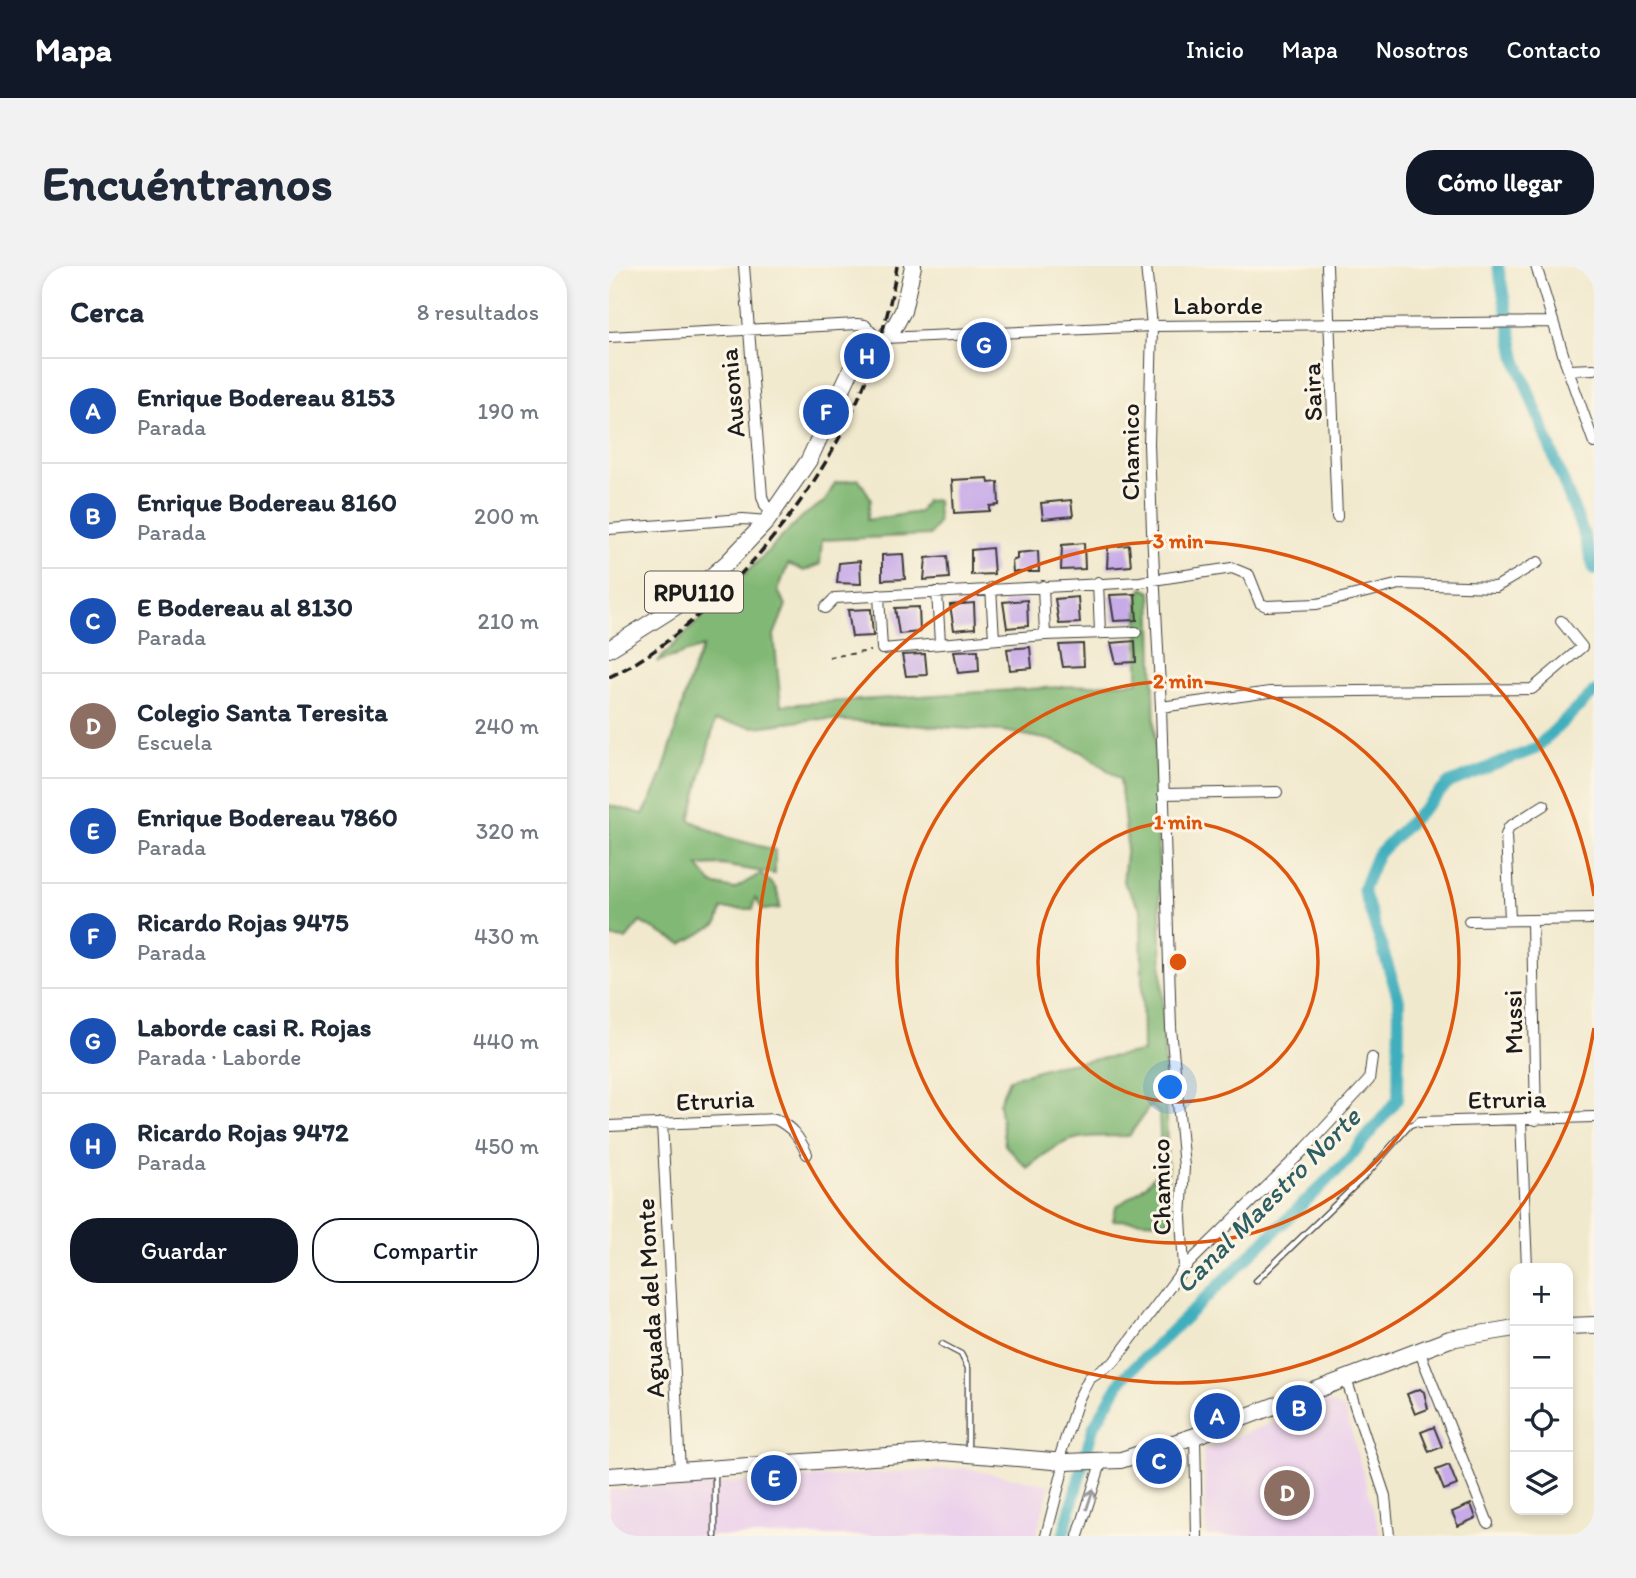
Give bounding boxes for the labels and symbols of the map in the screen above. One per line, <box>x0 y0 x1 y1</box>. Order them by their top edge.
street label: Laborde <box>1173 289 1263 321</box>
pin: G <box>961 319 1007 371</box>
pin: H <box>844 330 890 382</box>
street label: Ausonia <box>712 347 752 439</box>
street label: Saira <box>1295 362 1329 422</box>
pin: F <box>803 386 849 438</box>
street label: Chamico <box>1114 403 1146 501</box>
text: 3 min <box>1153 528 1204 553</box>
road number: RPU110 <box>645 572 743 612</box>
text: 2 min <box>1153 668 1204 693</box>
text: 1 min <box>1154 809 1203 834</box>
centre of rings <box>1166 950 1190 974</box>
street label: Mussi <box>1496 989 1530 1055</box>
your location <box>1153 1070 1187 1104</box>
street label: Etruria <box>675 1082 756 1118</box>
street label: Etruria <box>1467 1082 1547 1116</box>
water label: Canal Maestro Norte <box>1167 1099 1368 1300</box>
street label: Chamico <box>1144 1138 1178 1236</box>
street label: Aguada del Monte <box>629 1197 671 1399</box>
pin: B <box>1276 1382 1322 1434</box>
pin: A <box>1194 1390 1240 1442</box>
pin: C <box>1136 1435 1182 1487</box>
pin: E <box>751 1452 797 1504</box>
pin: D <box>1264 1467 1310 1519</box>
one-way arrow <box>1084 1489 1097 1511</box>

